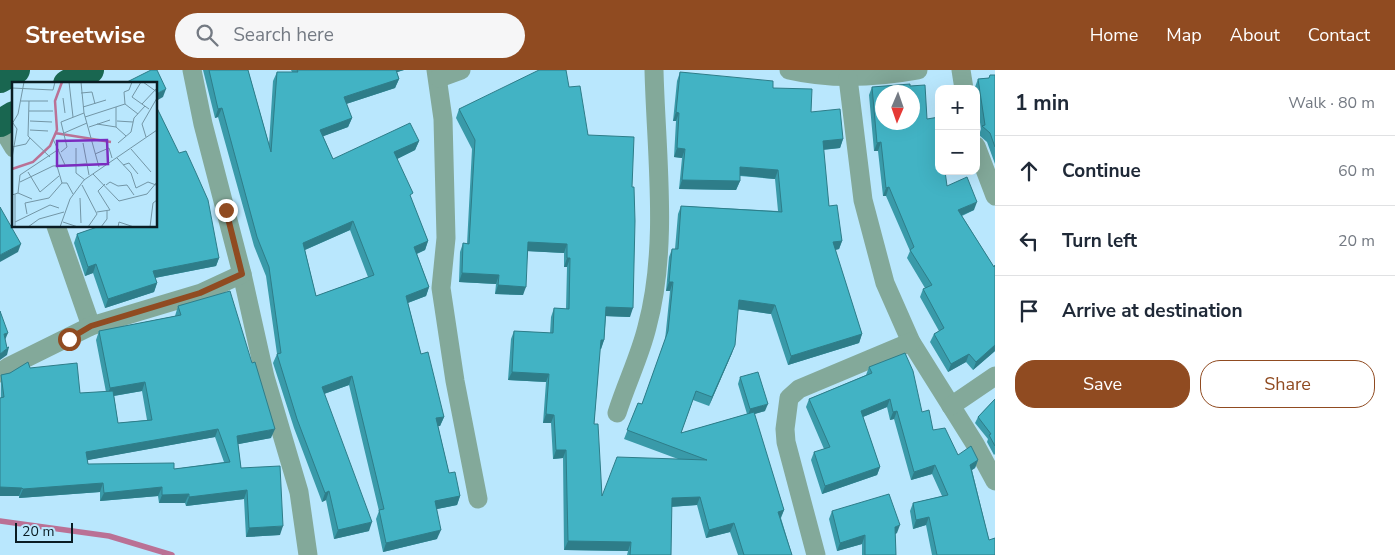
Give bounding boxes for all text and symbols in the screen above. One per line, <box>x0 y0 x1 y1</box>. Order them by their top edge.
search box <box>175 13 525 58</box>
text: Streetwise <box>25 19 145 51</box>
icon: search <box>193 21 221 49</box>
text: Search here <box>233 22 334 48</box>
text: Home <box>1090 23 1138 47</box>
text: Map <box>1166 23 1202 47</box>
text: About <box>1230 23 1280 47</box>
text: Contact <box>1308 23 1370 47</box>
inset map <box>12 82 158 228</box>
north arrow <box>875 85 920 130</box>
map controls <box>935 85 980 175</box>
button: + <box>935 85 980 130</box>
text: 1 min <box>1015 89 1069 117</box>
text: Walk · 80 m <box>1288 92 1375 114</box>
button: − <box>935 130 980 175</box>
icon: ahead <box>1015 157 1043 185</box>
text: Continue <box>1062 158 1141 184</box>
text: 60 m <box>1338 160 1375 182</box>
route end <box>215 199 238 222</box>
icon: left <box>1015 227 1043 255</box>
text: Turn left <box>1062 228 1137 254</box>
text: 20 m <box>1338 230 1375 252</box>
icon: arrive <box>1015 297 1043 325</box>
text: Arrive at destination <box>1062 298 1243 324</box>
route start <box>58 328 81 351</box>
button: Save <box>1015 360 1190 408</box>
button: Share <box>1200 360 1375 408</box>
scale bar <box>15 520 72 543</box>
text: 20 m <box>22 522 54 541</box>

